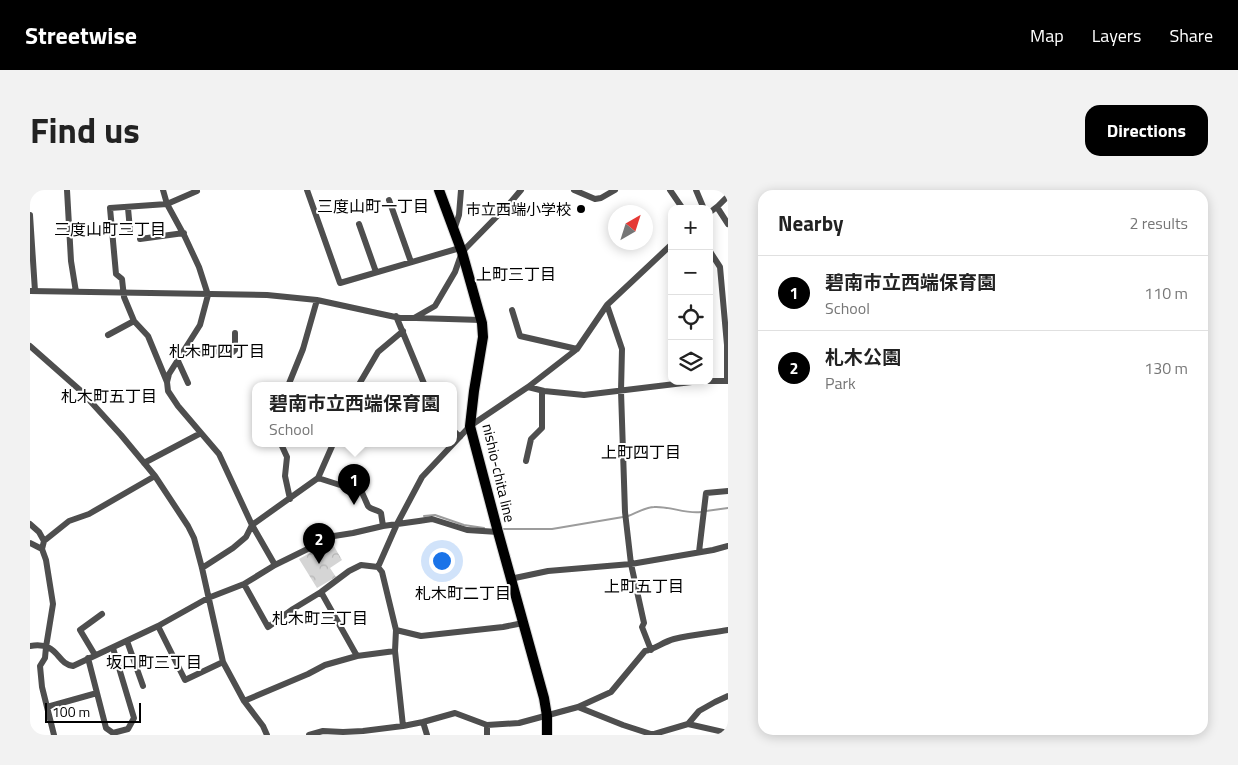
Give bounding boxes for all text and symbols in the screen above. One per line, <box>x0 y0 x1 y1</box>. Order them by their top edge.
text: Streetwise <box>25 17 137 53</box>
text: Map <box>1030 22 1064 49</box>
text: Layers <box>1092 22 1141 49</box>
text: Share <box>1169 22 1213 49</box>
text: Find us <box>30 103 140 157</box>
button: Directions <box>1085 105 1208 156</box>
district label: 三度山町一丁目 <box>317 194 429 218</box>
place label: 市立西端小学校 <box>466 198 571 221</box>
marker: 市立西端小学校 <box>575 203 587 215</box>
north arrow <box>608 205 653 250</box>
map controls <box>668 205 713 385</box>
button: + <box>668 205 713 250</box>
text: Nearby <box>778 207 843 239</box>
text: 2 results <box>1129 211 1188 235</box>
district label: 三度山町三丁目 <box>54 217 166 241</box>
button: − <box>668 250 713 295</box>
district label: 上町三丁目 <box>476 262 556 286</box>
text: 碧南市立西端保育園 <box>825 267 996 296</box>
text: 1 <box>790 281 798 305</box>
text: 110 m <box>1144 281 1188 305</box>
button: locate <box>668 295 713 340</box>
text: School <box>825 296 870 320</box>
district label: 札木町四丁目 <box>169 339 265 363</box>
button: layers <box>668 340 713 385</box>
text: 札木公園 <box>825 342 901 371</box>
text: 2 <box>790 356 798 380</box>
text: 130 m <box>1144 356 1188 380</box>
text: Park <box>825 371 856 395</box>
popup <box>252 382 457 447</box>
district label: 札木町五丁目 <box>61 384 157 408</box>
text: 碧南市立西端保育園 <box>269 388 440 417</box>
text: School <box>269 417 314 441</box>
street label: nishio-chita line <box>476 421 522 525</box>
district label: 上町四丁目 <box>601 440 681 464</box>
pin: 1 <box>338 464 370 505</box>
pin: 2 <box>303 523 335 564</box>
your location <box>429 548 455 574</box>
district label: 上町五丁目 <box>604 574 684 598</box>
district label: 札木町二丁目 <box>415 581 511 605</box>
district label: 札木町三丁目 <box>272 606 368 630</box>
district label: 坂口町三丁目 <box>106 650 202 674</box>
scale bar <box>45 700 141 723</box>
text: 100 m <box>52 701 90 722</box>

